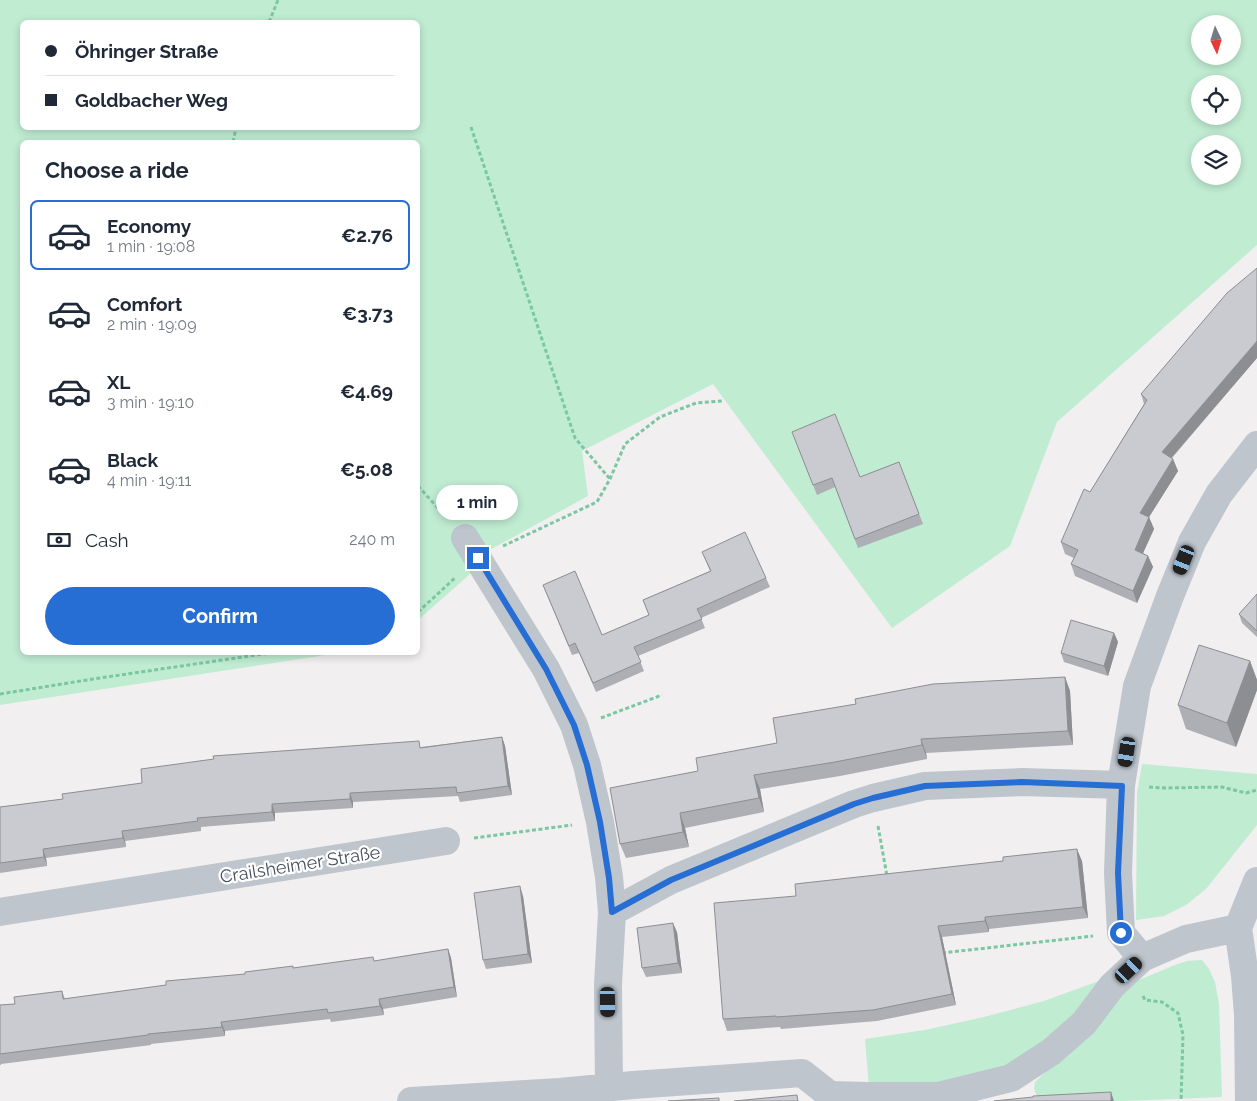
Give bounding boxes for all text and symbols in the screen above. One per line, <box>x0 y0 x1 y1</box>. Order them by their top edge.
north arrow <box>1191 15 1241 65</box>
map controls <box>1191 15 1241 185</box>
text: Öhringer Straße <box>75 40 218 62</box>
button: locate <box>1191 75 1241 125</box>
text: Goldbacher Weg <box>75 89 228 111</box>
button: layers <box>1191 135 1241 185</box>
text: Choose a ride <box>45 157 189 183</box>
icon: car <box>47 213 92 258</box>
text: Economy <box>107 215 191 237</box>
text: €2.76 <box>341 224 393 246</box>
text: 1 min · 19:08 <box>107 237 195 256</box>
icon: car <box>47 291 92 336</box>
text: Comfort <box>107 293 182 315</box>
text: €3.73 <box>342 302 393 324</box>
text: 2 min · 19:09 <box>107 315 197 334</box>
icon: car <box>47 369 92 414</box>
text: XL <box>107 371 130 393</box>
text: €4.69 <box>340 380 393 402</box>
text: 3 min · 19:10 <box>107 393 194 412</box>
icon: car <box>47 447 92 492</box>
text: Black <box>107 449 158 471</box>
text: €5.08 <box>340 458 393 480</box>
text: 4 min · 19:11 <box>107 471 191 490</box>
callout: 1 min <box>437 486 519 520</box>
text: 1 min <box>457 493 497 512</box>
icon: cash <box>45 526 73 554</box>
text: Cash <box>85 529 129 551</box>
text: 240 m <box>349 530 395 549</box>
car <box>1171 543 1196 577</box>
route end <box>467 547 489 569</box>
button: Confirm <box>45 587 395 645</box>
car <box>1117 736 1136 768</box>
street label: Crailsheimer Straße <box>218 841 382 887</box>
route start <box>1110 922 1132 944</box>
car <box>1112 954 1145 986</box>
car <box>600 987 615 1017</box>

